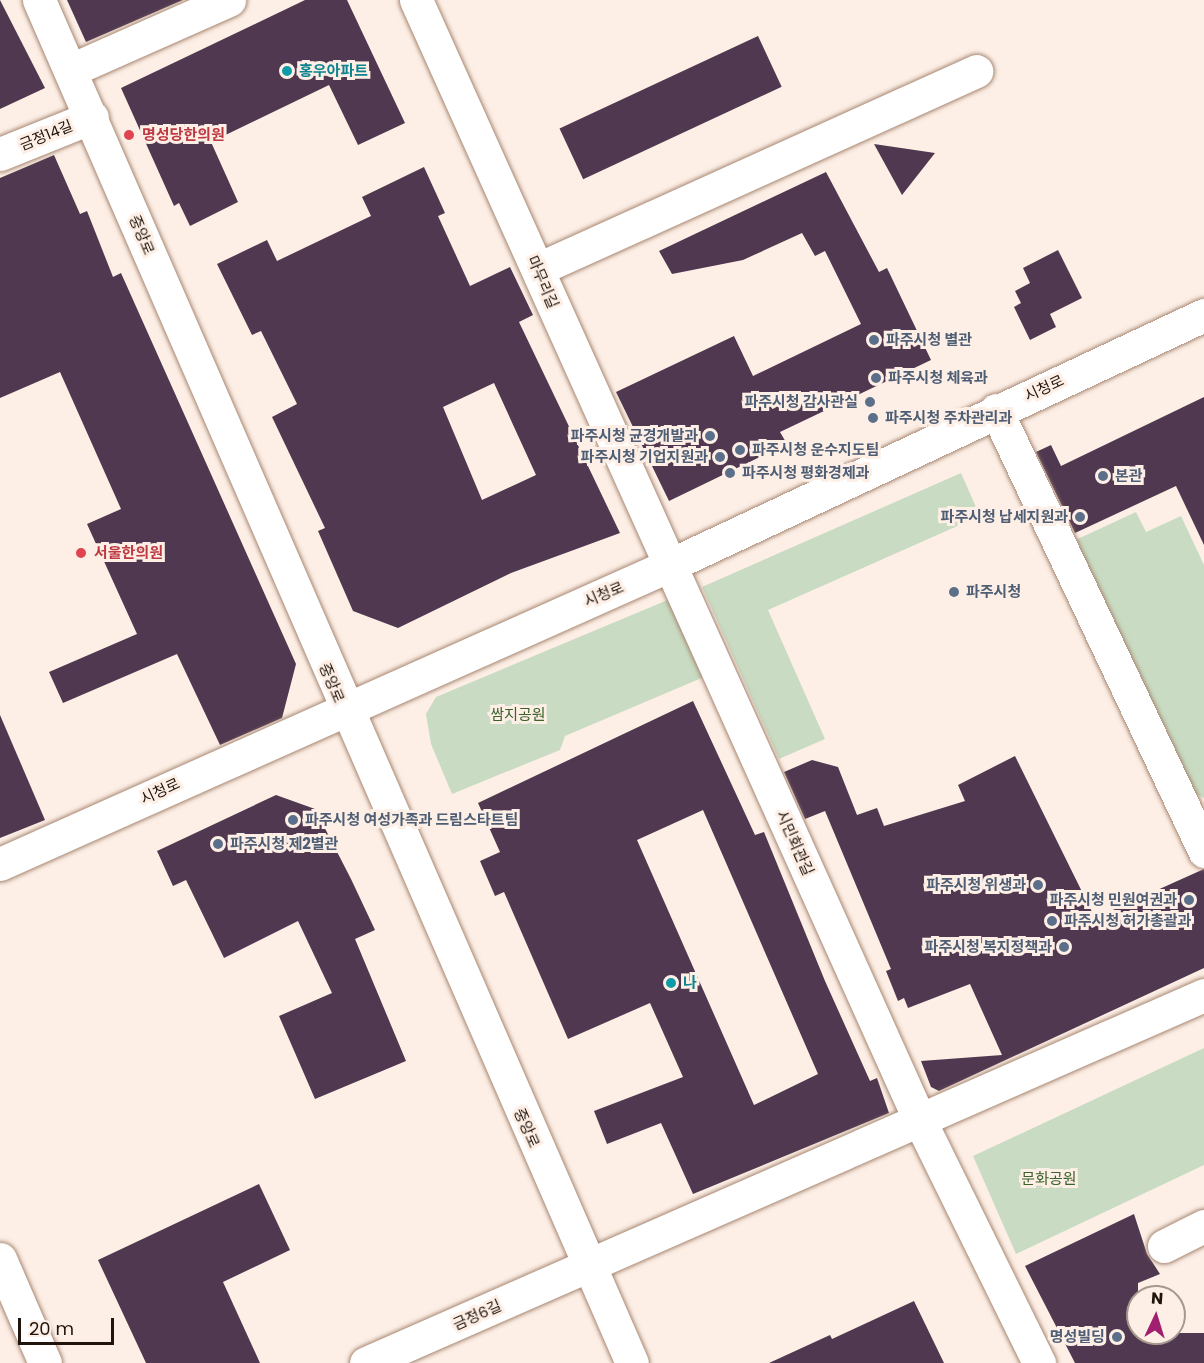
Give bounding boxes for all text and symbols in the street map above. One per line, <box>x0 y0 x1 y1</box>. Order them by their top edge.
place label: 홍우아파트 <box>299 62 368 80</box>
marker: 홍우아파트 <box>280 64 294 78</box>
street label: 금정14길 <box>17 116 75 154</box>
marker: 명성당한의원 <box>120 126 138 144</box>
place label: 명성당한의원 <box>142 126 225 144</box>
street label: 중앙로 <box>126 212 158 258</box>
street label: 마무리길 <box>524 253 562 311</box>
place label: 파주시청 별관 <box>886 331 972 349</box>
marker: 파주시청 별관 <box>867 333 881 347</box>
place label: 파주시청 체육과 <box>888 369 988 387</box>
marker: 파주시청 체육과 <box>869 371 883 385</box>
street label: 시청로 <box>1021 371 1067 405</box>
place label: 파주시청 감사관실 <box>744 393 858 411</box>
marker: 파주시청 감사관실 <box>863 395 877 409</box>
place label: 파주시청 주차관리과 <box>885 409 1012 427</box>
marker: 파주시청 주차관리과 <box>866 411 880 425</box>
place label: 파주시청 균경개발과 <box>571 427 698 445</box>
marker: 파주시청 균경개발과 <box>703 429 717 443</box>
place label: 파주시청 운수지도팀 <box>752 441 879 459</box>
marker: 파주시청 운수지도팀 <box>733 443 747 457</box>
place label: 파주시청 기업지원과 <box>581 448 708 466</box>
marker: 파주시청 기업지원과 <box>713 450 727 464</box>
place label: 파주시청 평화경제과 <box>742 464 869 482</box>
marker: 파주시청 평화경제과 <box>723 466 737 480</box>
place label: 본관 <box>1115 467 1143 485</box>
marker: 본관 <box>1096 469 1110 483</box>
place label: 파주시청 납세지원과 <box>941 508 1068 526</box>
marker: 파주시청 납세지원과 <box>1073 510 1087 524</box>
marker: 서울한의원 <box>72 544 90 562</box>
place label: 서울한의원 <box>94 544 163 562</box>
street label: 시청로 <box>581 578 627 610</box>
place label: 파주시청 <box>966 583 1021 601</box>
marker: 파주시청 <box>947 585 961 599</box>
street label: 중앙로 <box>316 660 348 706</box>
park label: 쌈지공원 <box>490 706 546 724</box>
street label: 시청로 <box>137 774 183 808</box>
street label: 시민회관길 <box>773 808 817 878</box>
place label: 파주시청 여성가족과 드림스타트팀 <box>305 811 518 829</box>
marker: 파주시청 여성가족과 드림스타트팀 <box>286 813 300 827</box>
place label: 파주시청 제2별관 <box>230 835 338 853</box>
marker: 파주시청 제2별관 <box>211 837 225 851</box>
place label: 파주시청 위생과 <box>926 876 1026 894</box>
marker: 파주시청 위생과 <box>1031 878 1045 892</box>
place label: 파주시청 민원여권과 <box>1050 891 1177 909</box>
marker: 파주시청 민원여권과 <box>1182 893 1196 907</box>
place label: 파주시청 허가총괄과 <box>1064 912 1191 930</box>
marker: 파주시청 허가총괄과 <box>1045 914 1059 928</box>
place label: 파주시청 복지정책과 <box>925 938 1052 956</box>
marker: 파주시청 복지정책과 <box>1057 940 1071 954</box>
place label: 나 <box>683 974 697 992</box>
marker: 나 <box>664 976 678 990</box>
street label: 중앙로 <box>510 1105 544 1151</box>
park label: 문화공원 <box>1021 1170 1077 1188</box>
north arrow <box>1126 1285 1186 1345</box>
text: N <box>1150 1287 1164 1310</box>
street label: 금정6길 <box>450 1296 504 1334</box>
scale bar <box>21 1306 117 1344</box>
text: 20 m <box>29 1316 74 1341</box>
place label: 명성빌딩 <box>1050 1328 1105 1346</box>
marker: 명성빌딩 <box>1110 1330 1124 1344</box>

